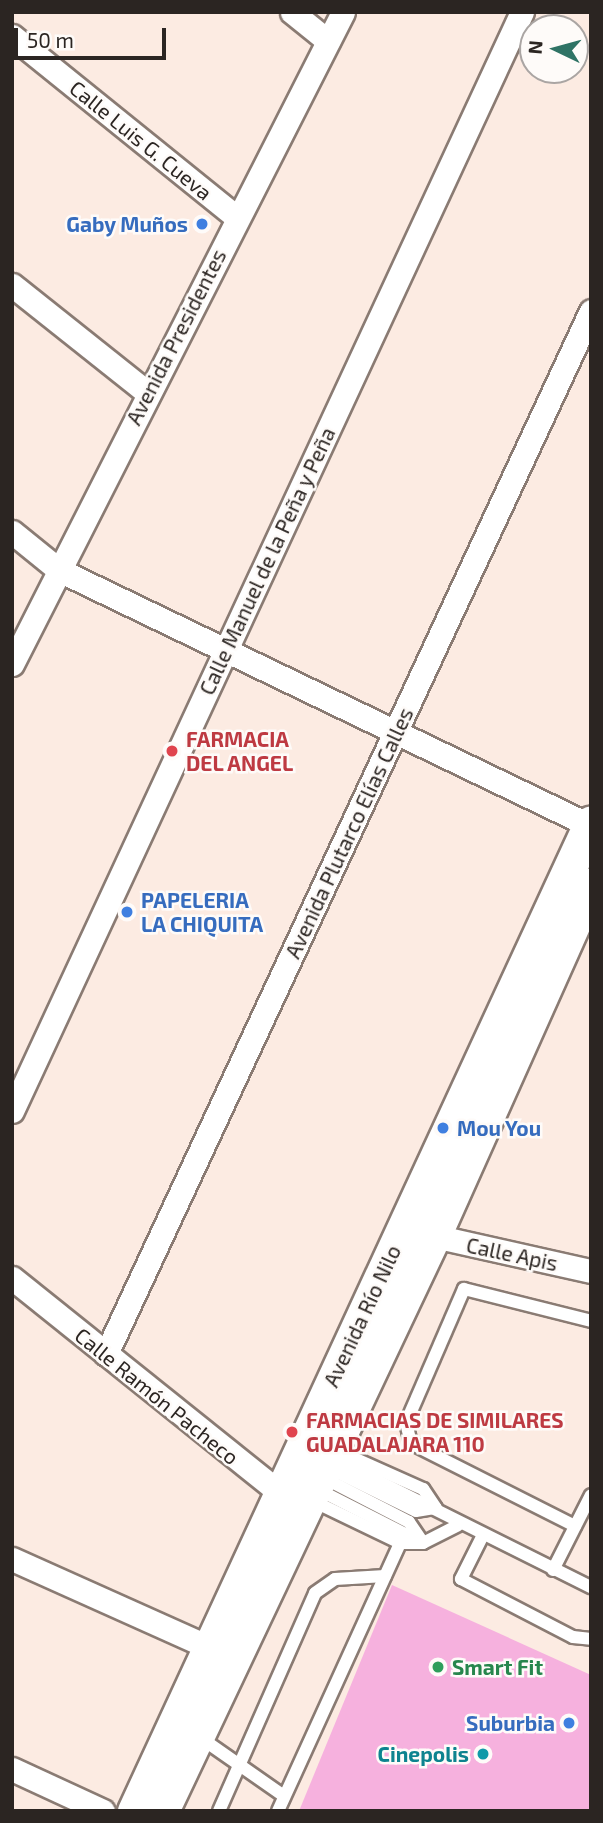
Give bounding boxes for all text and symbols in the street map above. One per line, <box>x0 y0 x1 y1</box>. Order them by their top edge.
scale bar <box>18 14 170 58</box>
north arrow <box>519 14 589 84</box>
text: 50 m <box>27 27 74 52</box>
text: N <box>523 39 547 55</box>
street label: Calle Luis G. Cueva <box>65 75 217 205</box>
place label: Gaby Muños <box>66 211 188 237</box>
marker: Gaby Muños <box>194 216 210 232</box>
street label: Avenida Presidentes <box>121 245 231 429</box>
street label: Calle Manuel de la Peña y Peña <box>194 423 340 699</box>
street label: Avenida Plutarco Elías Calles <box>280 704 418 962</box>
place label: FARMACIA DEL ANGEL <box>186 726 294 776</box>
marker: FARMACIA DEL ANGEL <box>164 743 180 759</box>
place label: PAPELERIA LA CHIQUITA <box>141 887 264 937</box>
marker: PAPELERIA LA CHIQUITA <box>119 904 135 920</box>
place label: Mou You <box>457 1115 542 1141</box>
marker: Mou You <box>435 1120 451 1136</box>
street label: Calle Apis <box>464 1232 560 1276</box>
street label: Avenida Río Nilo <box>318 1241 406 1391</box>
street label: Calle Ramón Pacheco <box>70 1322 244 1470</box>
place label: FARMACIAS DE SIMILARES GUADALAJARA 110 <box>306 1407 564 1457</box>
marker: FARMACIAS DE SIMILARES GUADALAJARA 110 <box>284 1424 300 1440</box>
place label: Smart Fit <box>452 1654 543 1680</box>
marker: Smart Fit <box>430 1659 446 1675</box>
place label: Suburbia <box>466 1710 555 1736</box>
marker: Suburbia <box>561 1715 577 1731</box>
place label: Cinepolis <box>378 1741 469 1767</box>
marker: Cinepolis <box>475 1746 491 1762</box>

